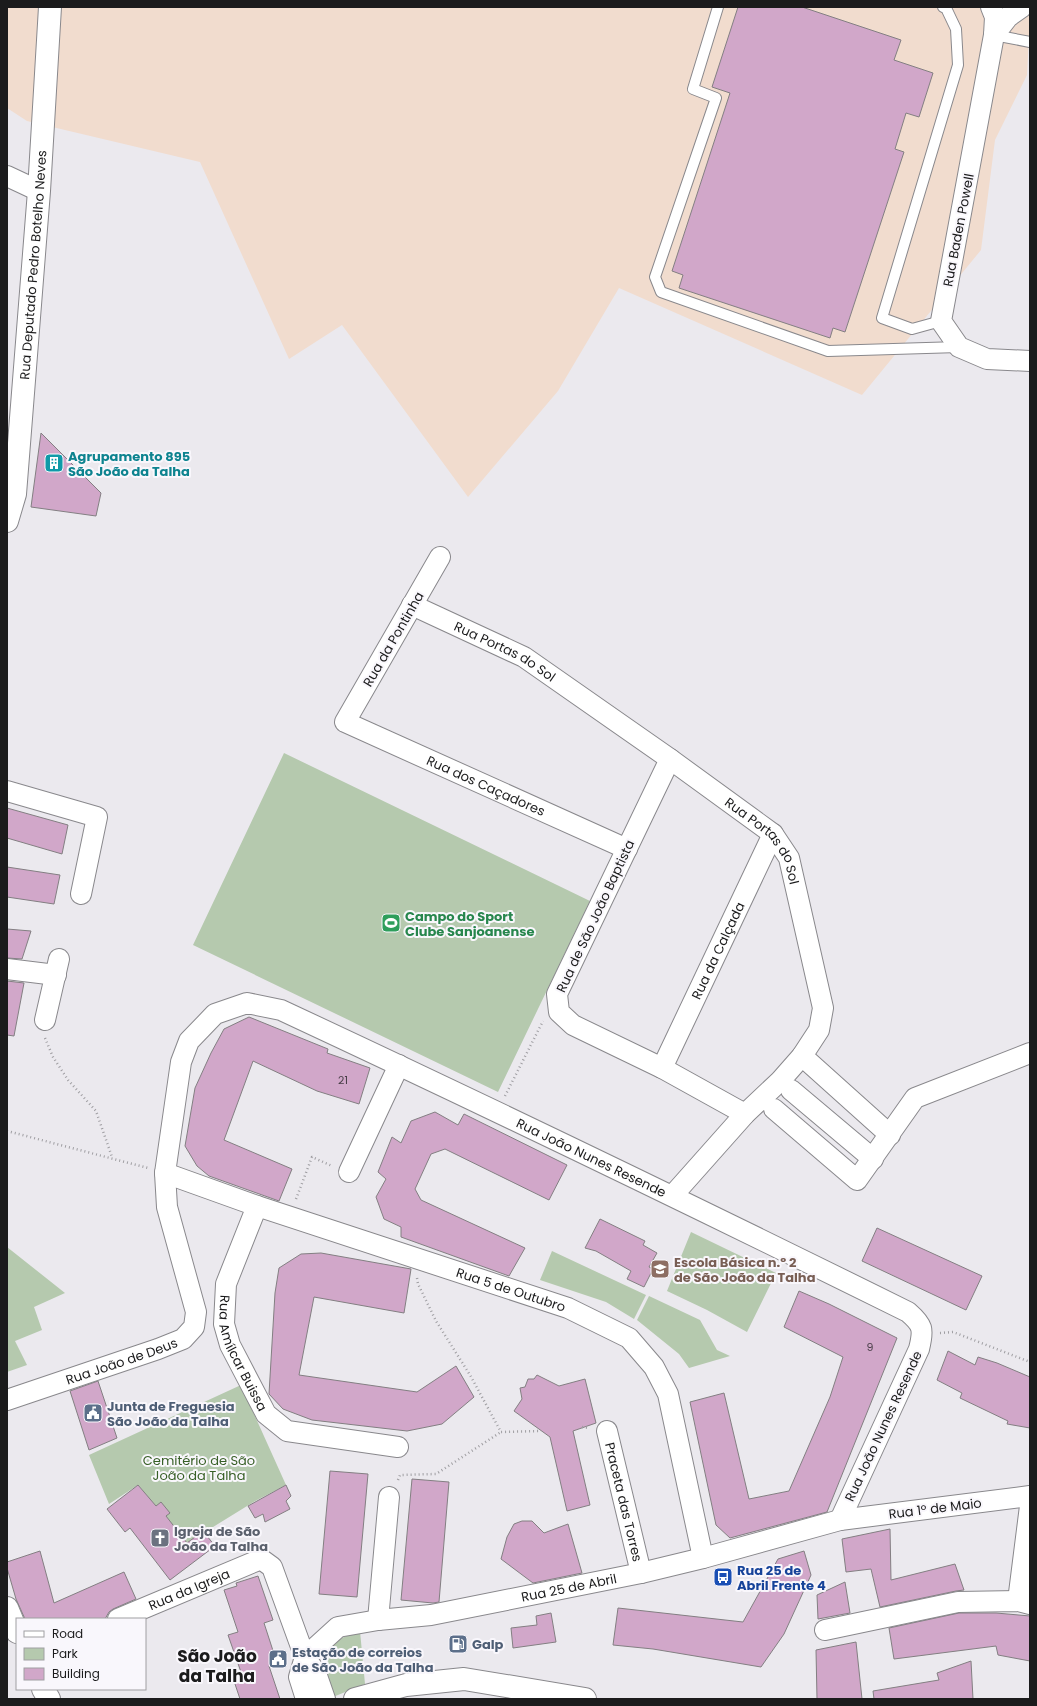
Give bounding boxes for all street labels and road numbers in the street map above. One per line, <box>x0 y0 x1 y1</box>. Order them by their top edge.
street label: Rua Deputado Pedro Botelho Neves <box>15 149 51 380</box>
street label: Rua Baden Powell <box>938 172 979 288</box>
street label: Rua da Pontinha <box>358 588 428 690</box>
street label: Rua Portas do Sol <box>451 617 559 686</box>
street label: Rua dos Caçadores <box>423 751 548 821</box>
street label: Rua Portas do Sol <box>721 793 804 886</box>
street label: Rua de São João Baptista <box>552 837 639 996</box>
street label: Rua da Calçada <box>687 899 749 1003</box>
street label: Rua João Nunes Resende <box>513 1114 669 1202</box>
street label: Rua 5 de Outubro <box>454 1263 568 1317</box>
street label: Rua Amílcar Buissa <box>214 1295 272 1415</box>
street label: Rua João de Deus <box>63 1333 181 1389</box>
street label: Rua João Nunes Resende <box>840 1348 927 1505</box>
street label: Praceta das Torres <box>600 1441 647 1564</box>
street label: Rua 1º de Maio <box>887 1493 983 1524</box>
street label: Rua da Igreja <box>146 1564 233 1615</box>
street label: Rua 25 de Abril <box>520 1569 618 1607</box>

